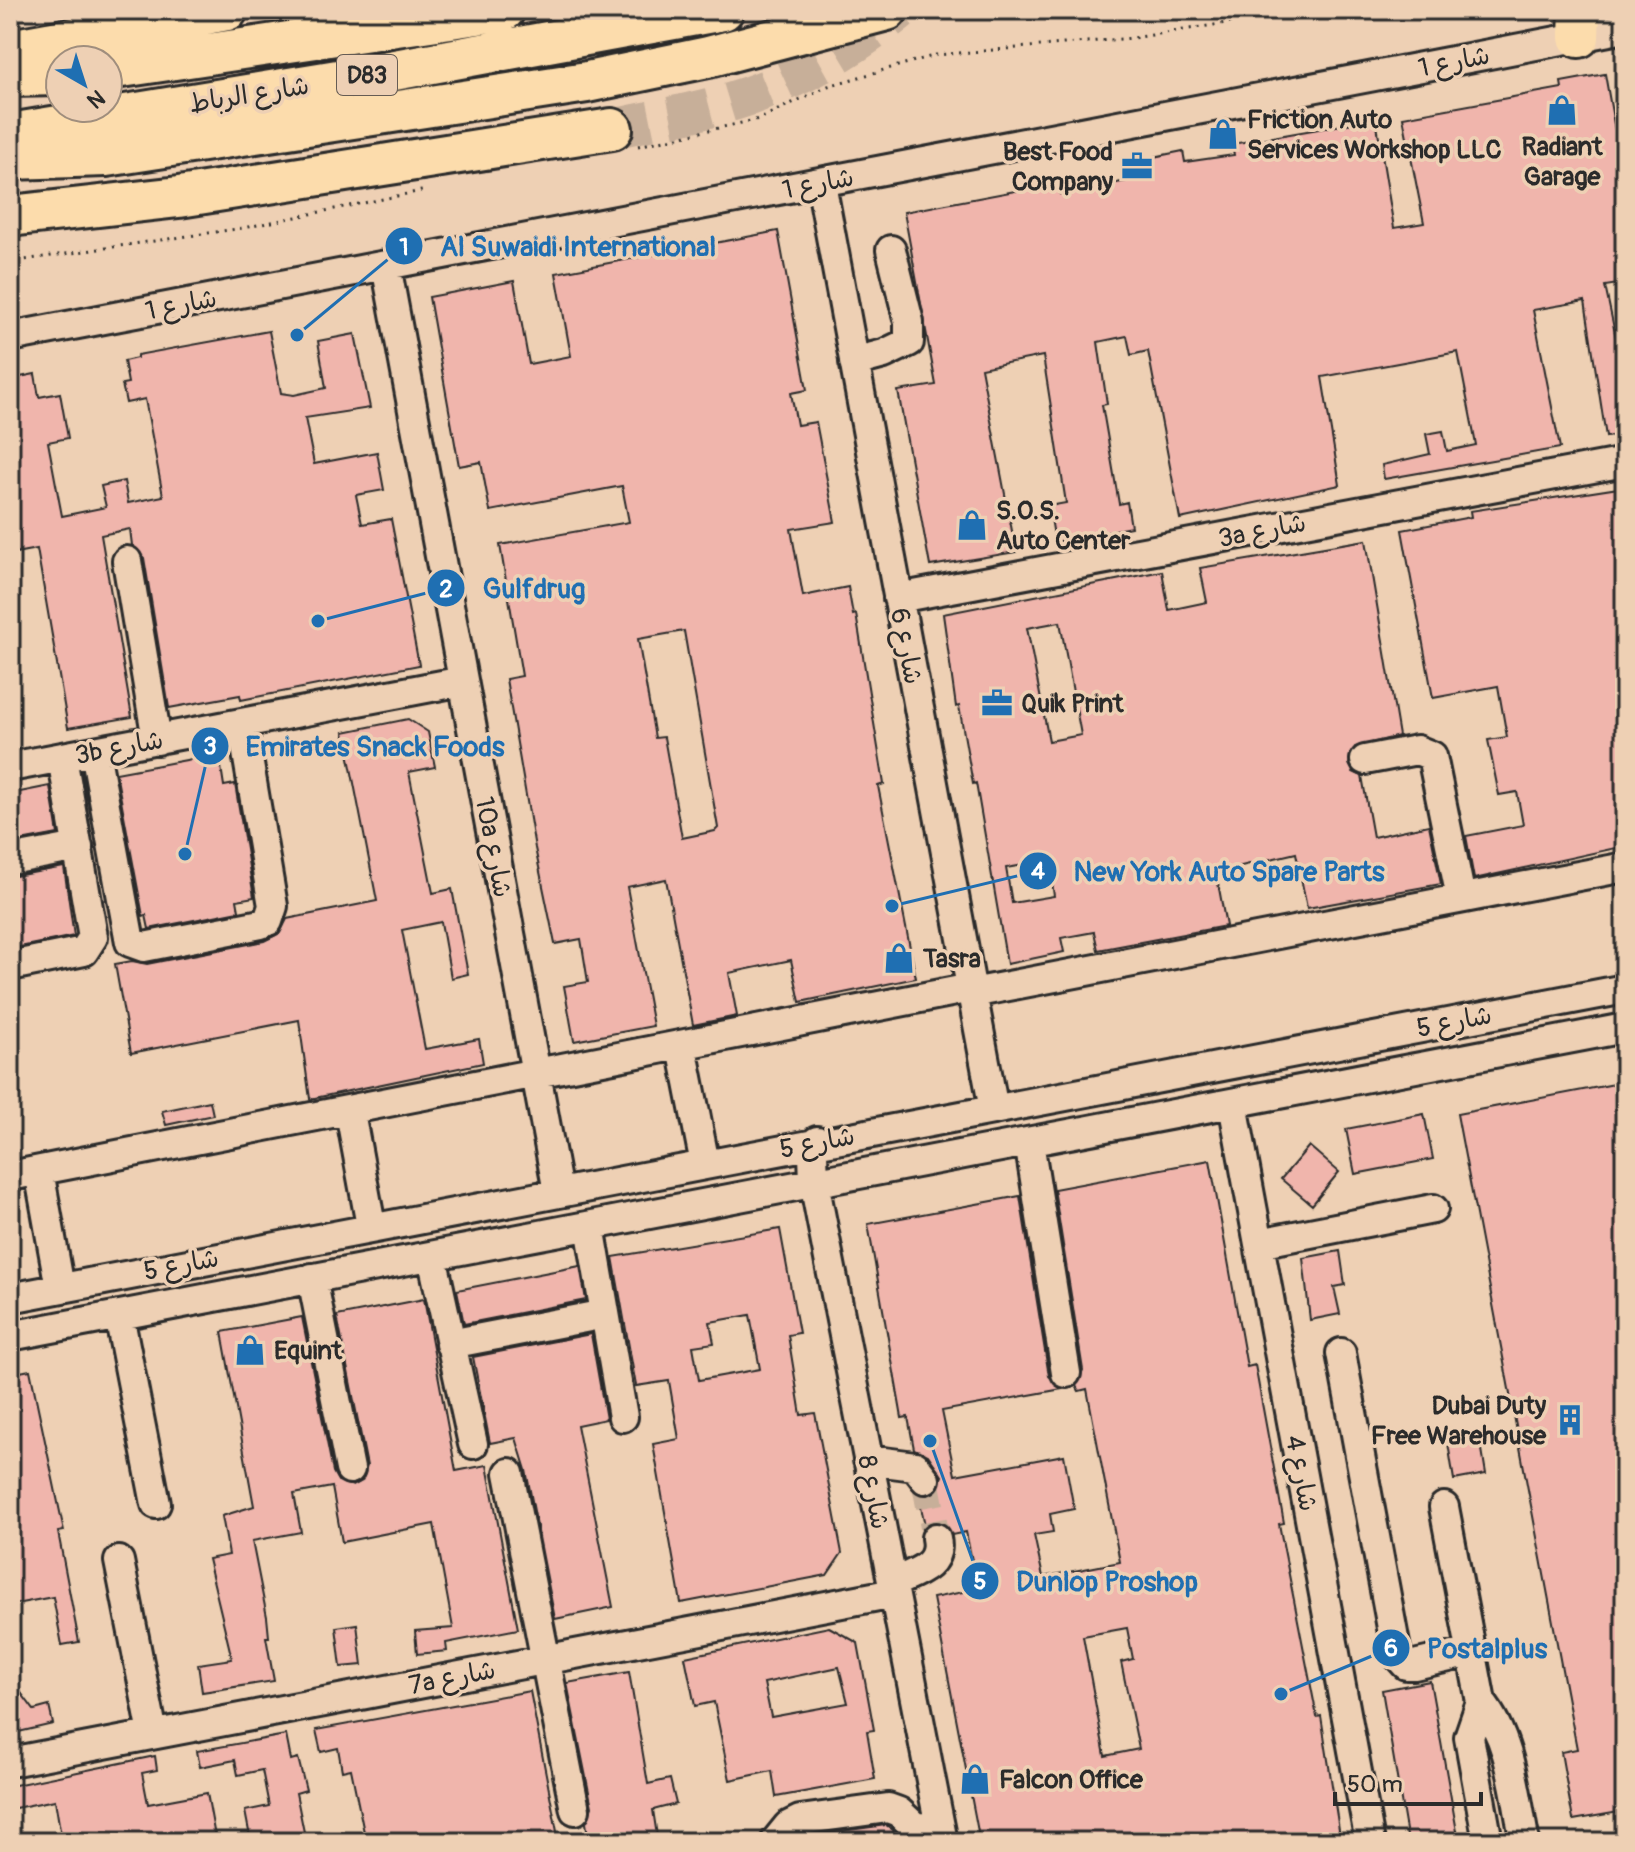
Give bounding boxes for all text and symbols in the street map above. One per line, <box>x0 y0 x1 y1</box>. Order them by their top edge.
street label: شارع 1 <box>1416 39 1493 86</box>
north arrow <box>44 44 124 124</box>
road number: D83 <box>337 55 397 95</box>
street label: شارع الرباط <box>187 70 312 121</box>
text: N <box>81 83 111 114</box>
shop icon: Radiant Garage <box>1545 93 1579 127</box>
place label: Friction Auto Services Workshop LLC <box>1247 104 1502 166</box>
shop icon: Friction Auto Services Workshop LLC <box>1206 117 1240 151</box>
place label: Radiant Garage <box>1522 131 1603 193</box>
place label: Best Food Company <box>1003 136 1114 198</box>
office icon: Best Food Company <box>1120 149 1154 183</box>
street label: شارع 1 <box>780 161 857 208</box>
callout: Al Suwaidi International <box>384 220 732 272</box>
text: Al Suwaidi International <box>440 230 716 265</box>
text: 1 <box>399 233 409 262</box>
street label: شارع 1 <box>143 282 220 329</box>
place label: S.O.S. Auto Center <box>996 495 1131 557</box>
street label: 3a شارع <box>1216 507 1309 556</box>
shop icon: S.O.S. Auto Center <box>955 508 989 542</box>
callout: Gulfdrug <box>426 562 601 614</box>
text: Gulfdrug <box>483 572 585 607</box>
text: 2 <box>439 575 453 604</box>
street label: شارع 6 <box>882 605 929 687</box>
office icon: Quik Print <box>980 686 1014 720</box>
place label: Quik Print <box>1021 688 1124 720</box>
callout: Emirates Snack Foods <box>190 720 521 772</box>
street label: 3b شارع <box>72 724 166 773</box>
text: Emirates Snack Foods <box>245 730 505 765</box>
text: 3 <box>203 732 217 761</box>
street label: 10a شارع <box>467 794 518 900</box>
callout: New York Auto Spare Parts <box>1018 845 1401 897</box>
text: New York Auto Spare Parts <box>1074 855 1385 890</box>
text: 4 <box>1031 857 1045 886</box>
shop icon: Tasra <box>882 941 916 975</box>
place label: Tasra <box>922 943 981 975</box>
street label: شارع 5 <box>1414 999 1495 1046</box>
street label: شارع 5 <box>777 1120 858 1167</box>
street label: شارع 5 <box>141 1242 222 1289</box>
shop icon: Equint <box>233 1333 267 1367</box>
place label: Equint <box>274 1335 343 1367</box>
place label: Dubai Duty Free Warehouse <box>1371 1390 1547 1452</box>
building icon: Dubai Duty Free Warehouse <box>1553 1403 1587 1437</box>
street label: شارع 4 <box>1277 1432 1324 1514</box>
street label: شارع 8 <box>849 1452 896 1532</box>
callout: Dunlop Proshop <box>960 1555 1214 1607</box>
text: Dunlop Proshop <box>1016 1565 1198 1600</box>
text: 5 <box>973 1567 987 1596</box>
callout: Postalplus <box>1371 1622 1564 1674</box>
text: Postalplus <box>1427 1632 1548 1667</box>
text: 6 <box>1384 1634 1398 1663</box>
street label: 7a شارع <box>406 1654 499 1703</box>
scale bar <box>1335 1756 1481 1806</box>
shop icon: Falcon Office <box>958 1762 992 1796</box>
place label: Falcon Office <box>999 1764 1144 1796</box>
text: 50 m <box>1347 1770 1403 1799</box>

